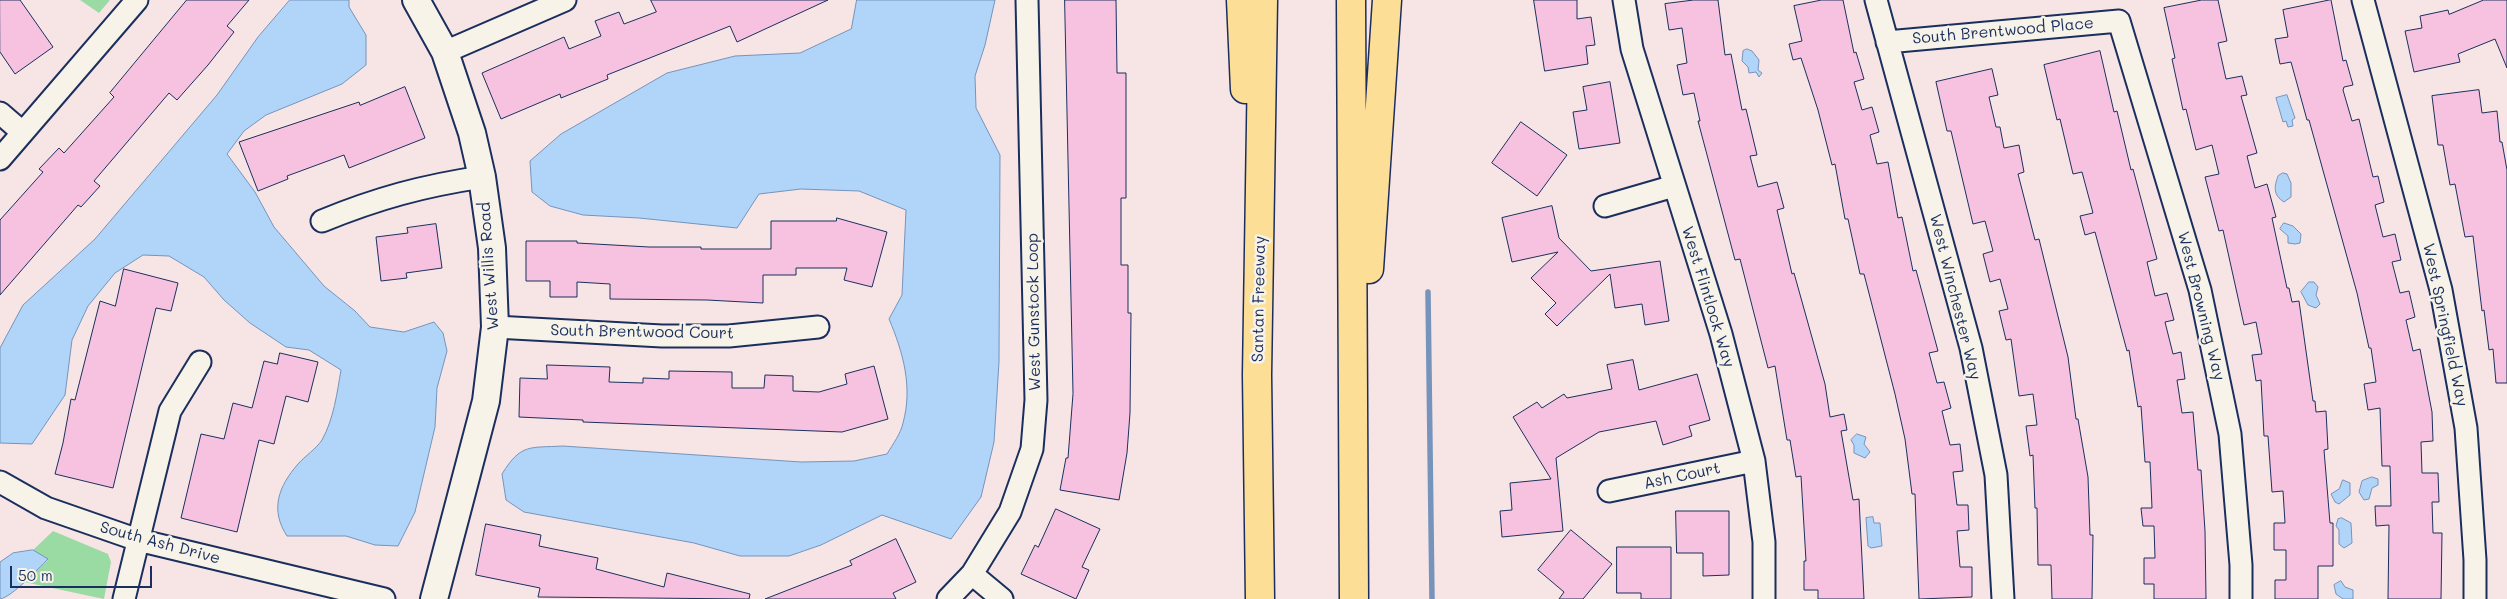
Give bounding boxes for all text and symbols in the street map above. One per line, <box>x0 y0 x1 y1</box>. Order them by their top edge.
street label: South Brentwood Place <box>1912 14 2094 48</box>
street label: West Willis Road <box>475 201 503 331</box>
street label: West Winchester Way <box>1925 212 1985 382</box>
street label: West Flintlock Way <box>1677 224 1739 370</box>
street label: West Browning Way <box>2173 229 2229 383</box>
street label: West Gunstock Loop <box>1023 233 1045 391</box>
street label: Santan Freeway <box>1248 236 1270 362</box>
street label: West Springfield Way <box>2418 242 2472 408</box>
street label: South Brentwood Court <box>550 321 734 343</box>
street label: Ash Court <box>1642 459 1722 493</box>
street label: South Ash Drive <box>98 518 222 568</box>
scale bar <box>12 556 155 588</box>
text: 50 m <box>18 565 53 585</box>

